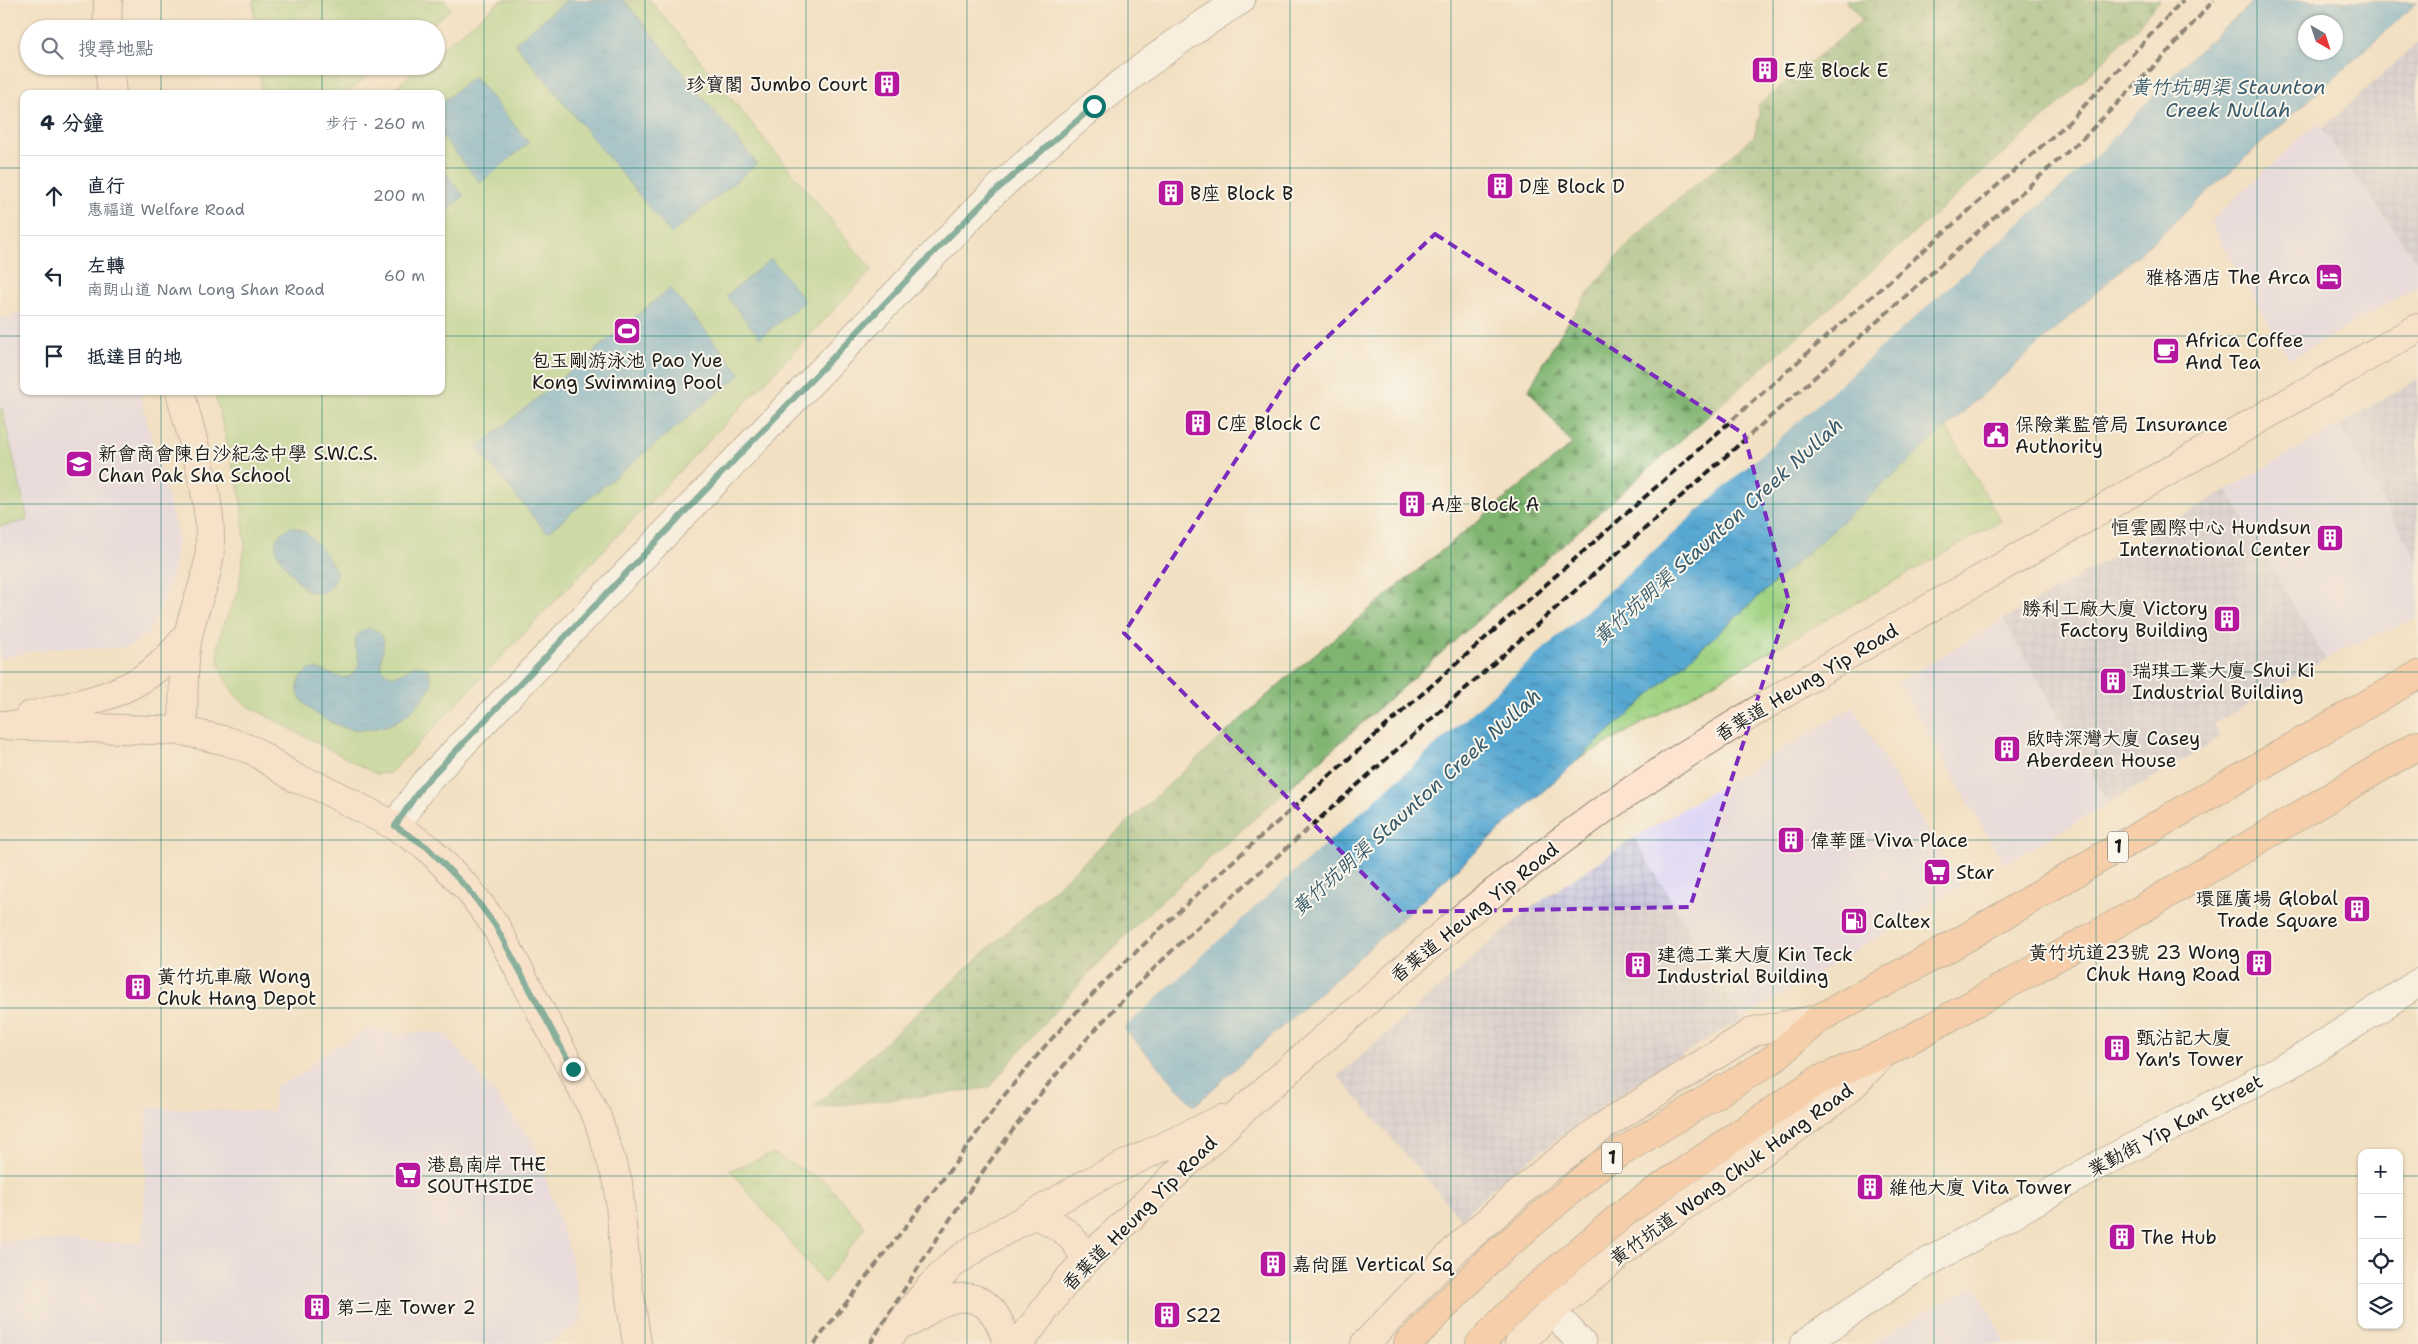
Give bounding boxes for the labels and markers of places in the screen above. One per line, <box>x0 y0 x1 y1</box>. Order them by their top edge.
building icon: E座 Block E <box>1750 55 1780 85</box>
place label: E座 Block E <box>1784 58 1889 83</box>
building icon: 珍寶閣 Jumbo Court <box>872 69 902 99</box>
place label: 珍寶閣 Jumbo Court <box>687 72 868 97</box>
building icon: D座 Block D <box>1485 171 1515 201</box>
place label: D座 Block D <box>1519 174 1625 199</box>
building icon: B座 Block B <box>1156 178 1186 208</box>
place label: B座 Block B <box>1190 181 1293 206</box>
hotel icon: 雅格酒店 The Arca <box>2314 262 2344 292</box>
place label: 雅格酒店 The Arca <box>2145 265 2310 290</box>
sports icon: 包玉剛游泳池 Pao Yue Kong Swimming Pool <box>612 316 642 346</box>
place label: Africa Coffee And Tea <box>2185 328 2304 375</box>
cafe icon: Africa Coffee And Tea <box>2151 336 2181 366</box>
place label: 包玉剛游泳池 Pao Yue Kong Swimming Pool <box>531 348 723 395</box>
building icon: C座 Block C <box>1183 408 1213 438</box>
place label: C座 Block C <box>1217 411 1321 436</box>
place label: 保險業監管局 Insurance Authority <box>2015 412 2228 459</box>
public building icon: 保險業監管局 Insurance Authority <box>1981 420 2011 450</box>
place label: 新會商會陳白沙紀念中學 S.W.C.S. Chan Pak Sha School <box>98 441 378 488</box>
school or university icon: 新會商會陳白沙紀念中學 S.W.C.S. Chan Pak Sha School <box>64 449 94 479</box>
building icon: A座 Block A <box>1397 489 1427 519</box>
place label: A座 Block A <box>1431 492 1539 517</box>
place label: 恒雲國際中心 Hundsun International Center <box>2111 515 2311 562</box>
building icon: 恒雲國際中心 Hundsun International Center <box>2315 523 2345 553</box>
place label: 勝利工廠大廈 Victory Factory Building <box>2022 596 2208 643</box>
building icon: 勝利工廠大廈 Victory Factory Building <box>2212 604 2242 634</box>
place label: 瑞琪工業大廈 Shui Ki Industrial Building <box>2132 658 2315 705</box>
building icon: 瑞琪工業大廈 Shui Ki Industrial Building <box>2098 666 2128 696</box>
place label: 啟時深灣大廈 Casey Aberdeen House <box>2026 726 2200 773</box>
building icon: 啟時深灣大廈 Casey Aberdeen House <box>1992 734 2022 764</box>
building icon: 偉華匯 Viva Place <box>1776 825 1806 855</box>
place label: 偉華匯 Viva Place <box>1810 828 1968 853</box>
supermarket icon: Star <box>1922 857 1952 887</box>
place label: Star <box>1956 860 1995 885</box>
place label: 環匯廣場 Global Trade Square <box>2196 886 2338 933</box>
building icon: 環匯廣場 Global Trade Square <box>2342 894 2372 924</box>
fuel station icon: Caltex <box>1839 906 1869 936</box>
place label: Caltex <box>1873 909 1930 934</box>
place label: 黃竹坑道23號 23 Wong Chuk Hang Road <box>2029 940 2240 987</box>
place label: 建德工業大廈 Kin Teck Industrial Building <box>1657 942 1853 989</box>
building icon: 黃竹坑道23號 23 Wong Chuk Hang Road <box>2244 948 2274 978</box>
building icon: 建德工業大廈 Kin Teck Industrial Building <box>1623 950 1653 980</box>
place label: 黃竹坑車廠 Wong Chuk Hang Depot <box>157 964 317 1011</box>
building icon: 黃竹坑車廠 Wong Chuk Hang Depot <box>123 972 153 1002</box>
place label: 甄沾記大廈 Yan's Tower <box>2136 1025 2244 1072</box>
building icon: 甄沾記大廈 Yan's Tower <box>2102 1033 2132 1063</box>
place label: 港島南岸 THE SOUTHSIDE <box>427 1152 546 1199</box>
supermarket icon: 港島南岸 THE SOUTHSIDE <box>393 1160 423 1190</box>
building icon: 維他大廈 Vita Tower <box>1855 1172 1885 1202</box>
place label: 維他大廈 Vita Tower <box>1889 1175 2072 1200</box>
building icon: The Hub <box>2107 1222 2137 1252</box>
place label: The Hub <box>2141 1225 2217 1250</box>
building icon: 嘉尚匯 Vertical Sq <box>1258 1249 1288 1279</box>
place label: 嘉尚匯 Vertical Sq <box>1292 1252 1455 1277</box>
building icon: 第二座 Tower 2 <box>302 1292 332 1322</box>
place label: 第二座 Tower 2 <box>336 1295 476 1320</box>
building icon: S22 <box>1152 1300 1182 1330</box>
place label: S22 <box>1186 1303 1222 1328</box>

